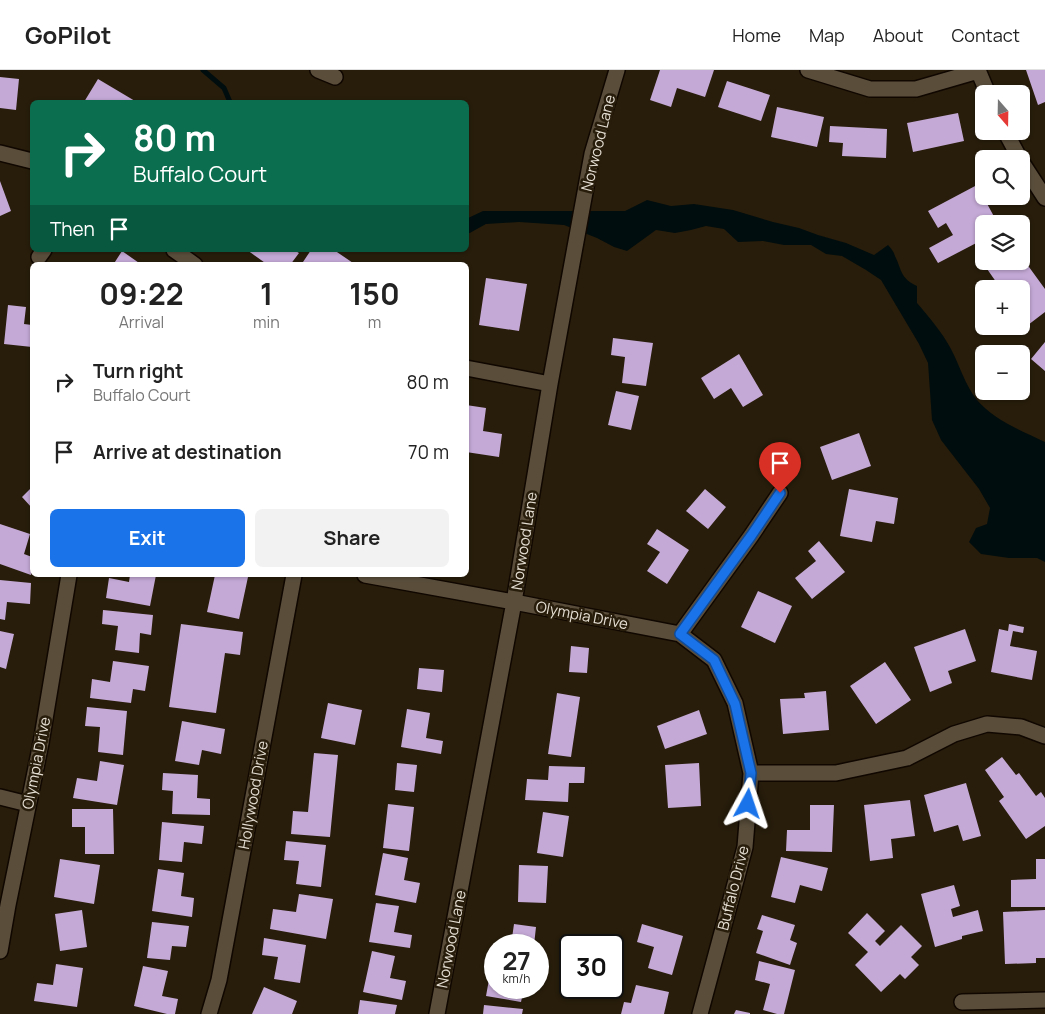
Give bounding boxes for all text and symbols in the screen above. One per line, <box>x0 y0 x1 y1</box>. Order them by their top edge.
text: GoPilot <box>25 18 111 51</box>
text: Home <box>732 23 781 47</box>
text: Map <box>809 23 845 47</box>
text: About <box>873 23 923 47</box>
text: Contact <box>951 23 1020 47</box>
north arrow <box>975 85 1030 140</box>
map controls <box>975 85 1030 400</box>
street label: Norwood Lane <box>576 92 620 194</box>
text: 80 m <box>133 114 216 162</box>
icon: right <box>50 120 115 185</box>
button: search <box>975 150 1030 205</box>
text: Buffalo Court <box>133 159 267 189</box>
icon: arrive <box>105 215 133 243</box>
button: layers <box>975 215 1030 270</box>
text: Then <box>50 216 95 242</box>
text: 09:22 <box>99 273 184 314</box>
text: 1 <box>260 273 273 314</box>
text: 150 <box>349 273 400 314</box>
button: + <box>975 280 1030 335</box>
text: Arrival <box>119 311 164 333</box>
text: min <box>253 311 280 333</box>
text: m <box>368 311 381 333</box>
button: − <box>975 345 1030 400</box>
text: Turn right <box>93 358 183 384</box>
icon: right <box>50 368 78 396</box>
text: 80 m <box>406 369 449 395</box>
text: Buffalo Court <box>93 384 191 406</box>
icon: arrive <box>50 438 78 466</box>
text: Arrive at destination <box>93 439 282 465</box>
text: 70 m <box>408 439 449 465</box>
pin <box>759 442 801 493</box>
icon: arrive <box>766 449 794 477</box>
street label: Norwood Lane <box>506 490 542 592</box>
button: Exit <box>50 509 245 567</box>
button: Share <box>255 509 449 567</box>
street label: Olympia Drive <box>534 596 630 634</box>
street label: Olympia Drive <box>17 715 55 811</box>
street label: Hollywood Drive <box>233 739 273 851</box>
position arrow <box>721 777 773 829</box>
street label: Buffalo Drive <box>712 843 754 933</box>
street label: Norwood Lane <box>431 888 471 990</box>
speed limit sign: 30 <box>559 934 624 999</box>
text: 27 <box>502 943 531 978</box>
text: km/h <box>503 970 530 987</box>

